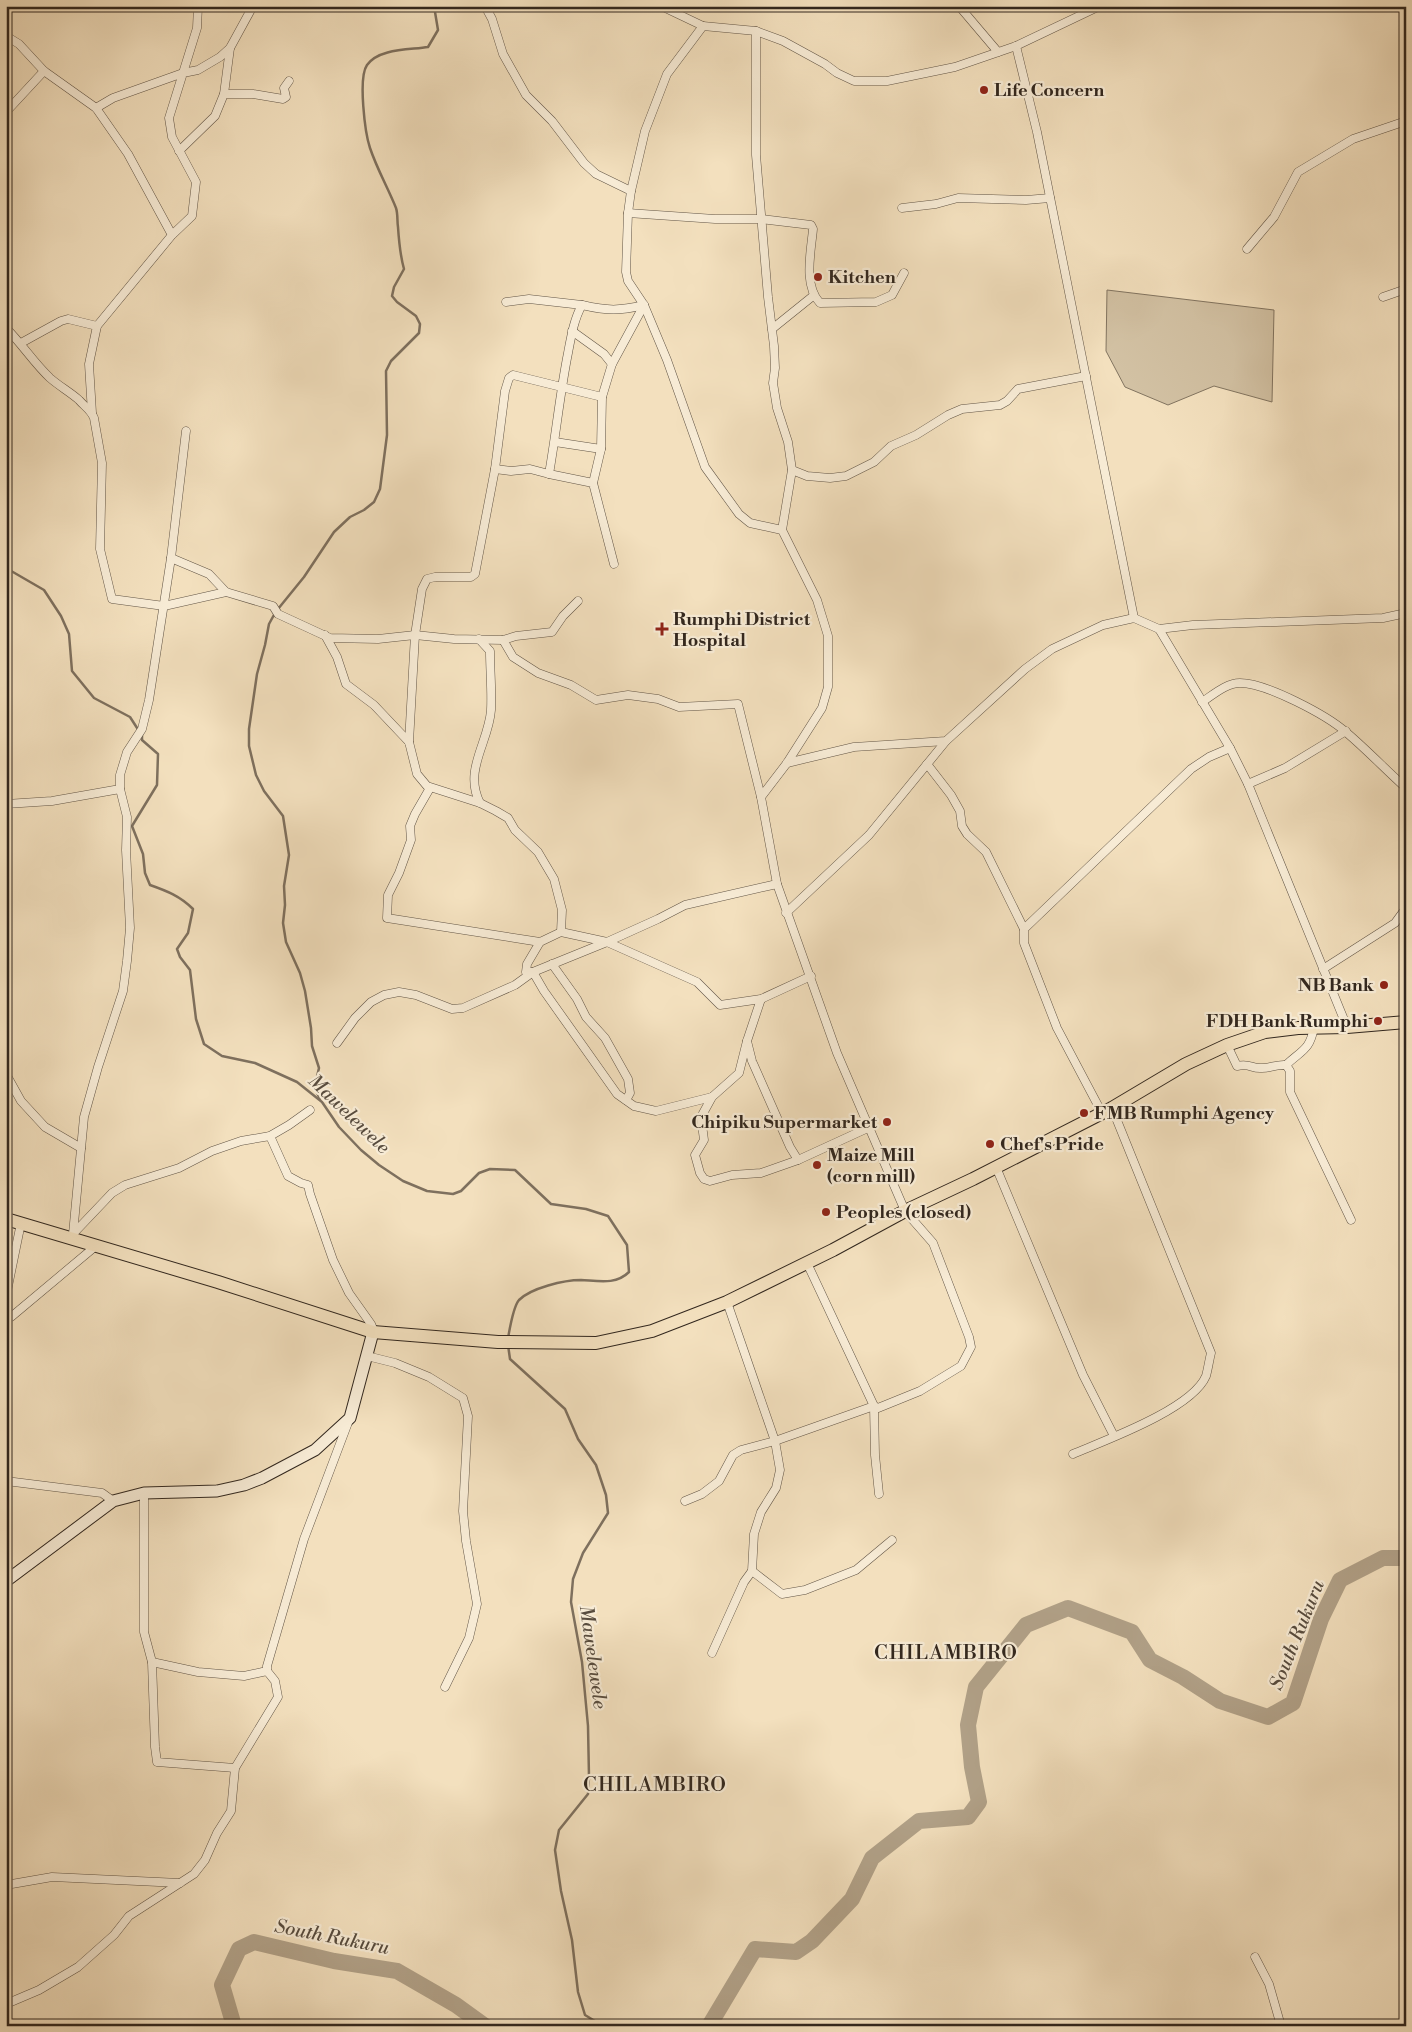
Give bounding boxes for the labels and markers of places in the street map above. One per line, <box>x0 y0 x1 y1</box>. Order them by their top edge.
place label: Life Concern <box>994 79 1104 102</box>
marker: Life Concern <box>978 84 990 96</box>
place label: Kitchen <box>828 266 896 289</box>
marker: Kitchen <box>812 271 824 283</box>
place label: Rumphi District Hospital <box>673 608 811 652</box>
marker: Rumphi District Hospital <box>655 622 669 636</box>
place label: NB Bank <box>1298 974 1375 997</box>
marker: NB Bank <box>1378 979 1390 991</box>
place label: FDH Bank Rumphi <box>1206 1010 1368 1033</box>
marker: FDH Bank Rumphi <box>1372 1015 1384 1027</box>
place label: FMB Rumphi Agency <box>1094 1102 1275 1125</box>
marker: FMB Rumphi Agency <box>1078 1107 1090 1119</box>
place label: Chipiku Supermarket <box>691 1111 878 1134</box>
marker: Chipiku Supermarket <box>881 1116 893 1128</box>
place label: Chef's Pride <box>1000 1133 1104 1156</box>
marker: Chef's Pride <box>984 1138 996 1150</box>
place label: Maize Mill (corn mill) <box>827 1144 916 1188</box>
marker: Maize Mill (corn mill) <box>811 1159 823 1171</box>
place label: Peoples (closed) <box>836 1201 971 1224</box>
marker: Peoples (closed) <box>820 1206 832 1218</box>

